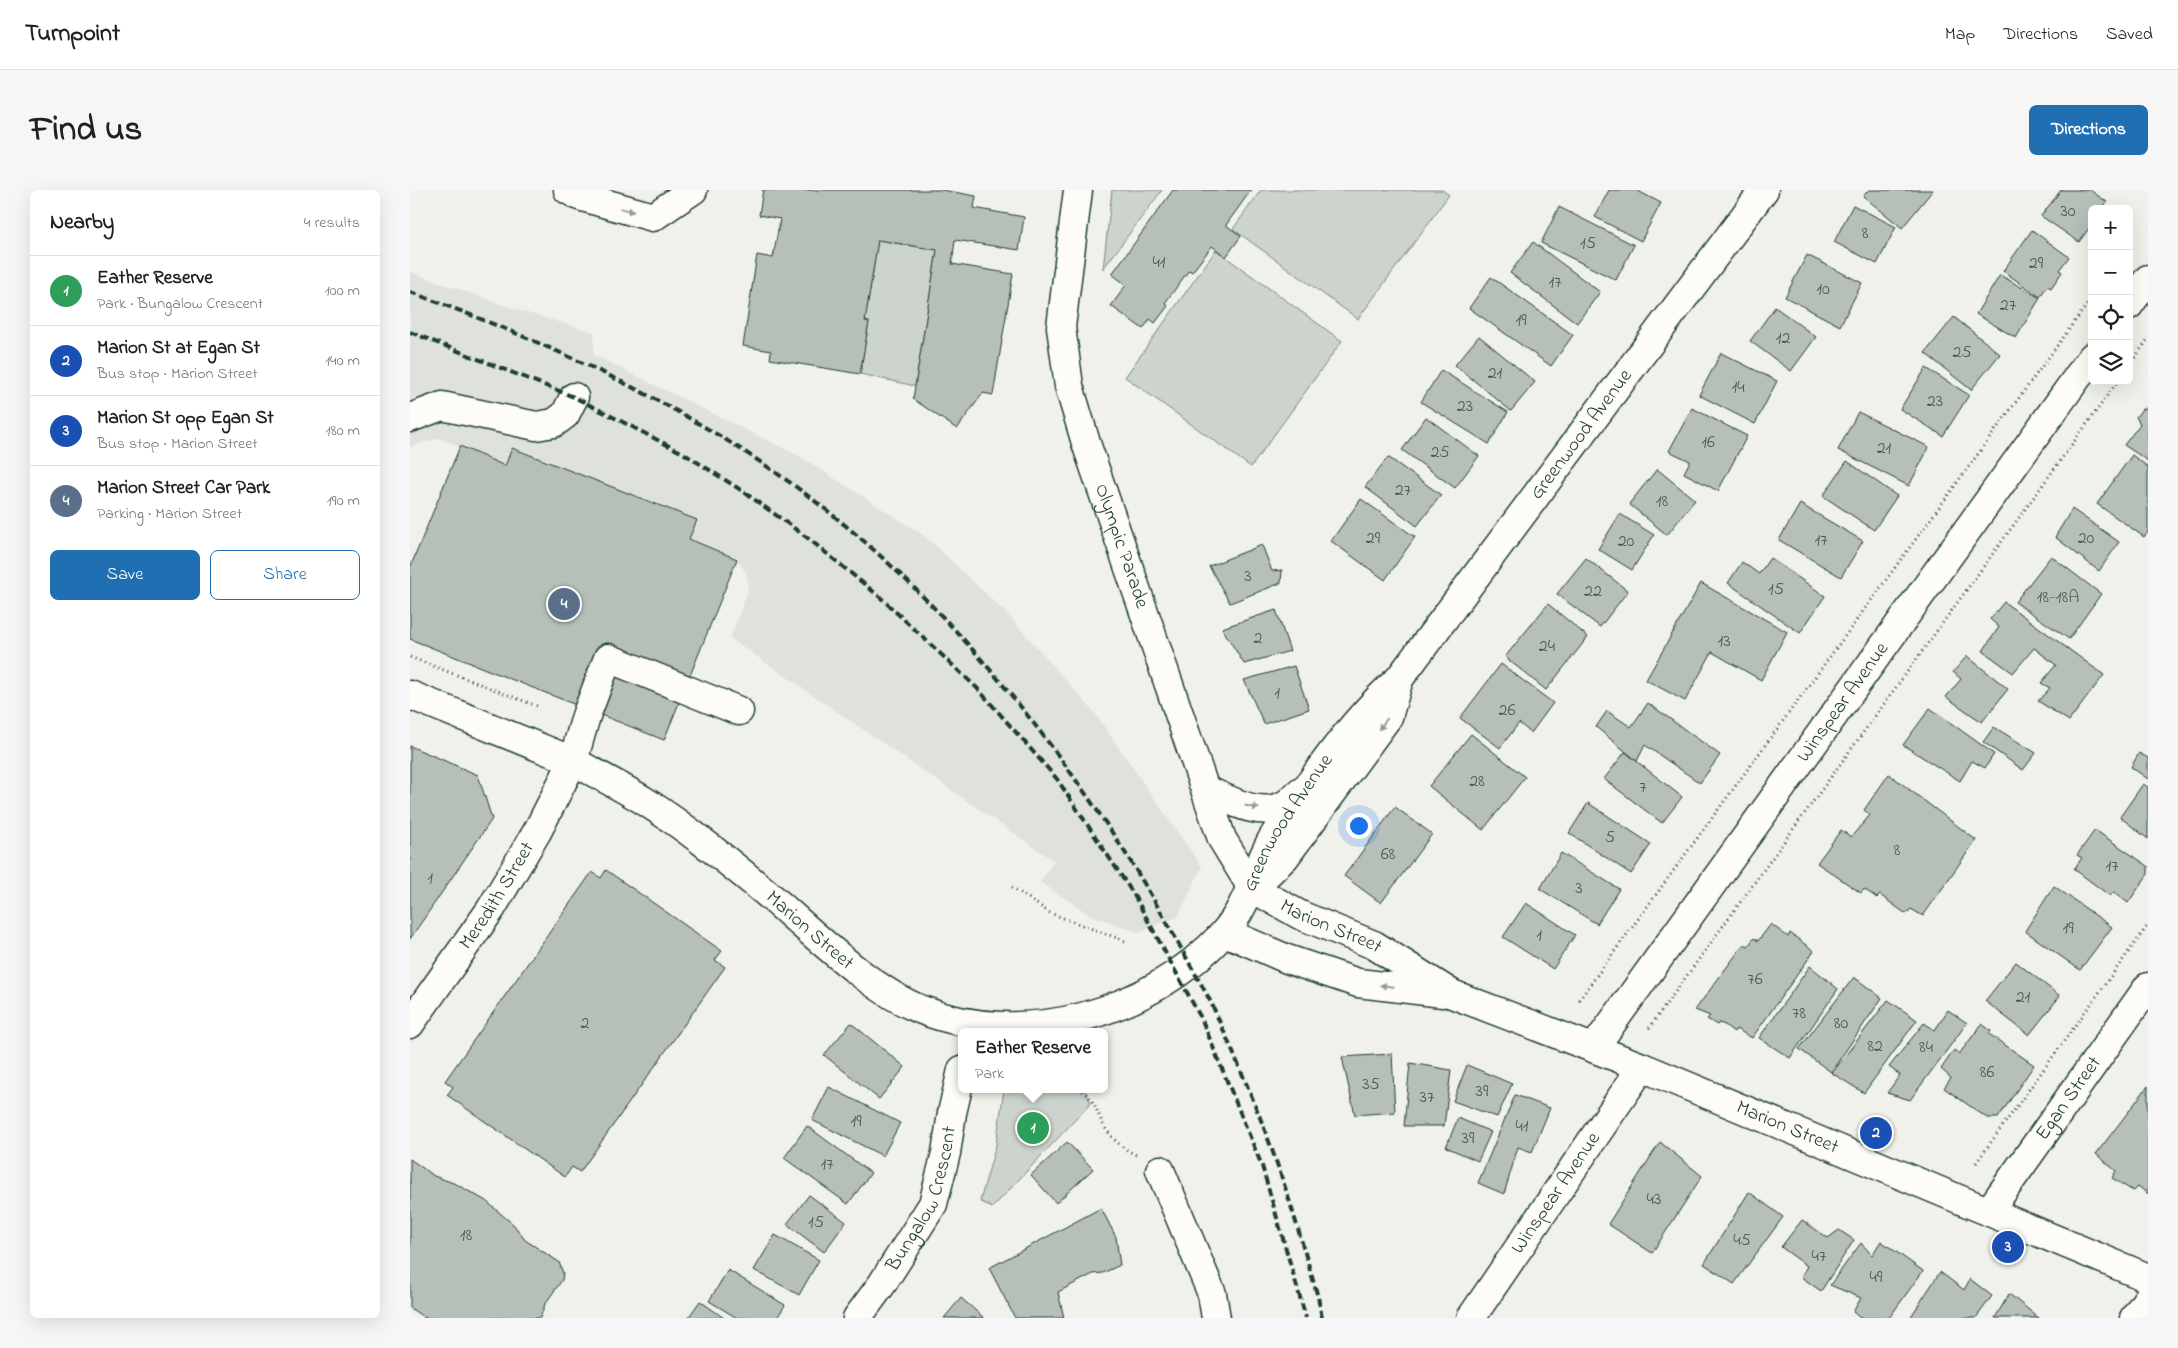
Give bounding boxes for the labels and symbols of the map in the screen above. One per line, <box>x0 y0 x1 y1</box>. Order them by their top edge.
house number: 30 <box>2060 199 2076 225</box>
one-way arrow <box>619 206 634 214</box>
house number: 8 <box>1862 221 1869 247</box>
house number: 15 <box>1580 231 1596 257</box>
house number: 41 <box>1152 250 1166 276</box>
house number: 29 <box>2029 251 2044 277</box>
house number: 17 <box>1548 270 1562 296</box>
house number: 10 <box>1816 277 1830 303</box>
house number: 27 <box>2000 293 2017 319</box>
house number: 19 <box>1515 308 1527 334</box>
house number: 12 <box>1776 326 1790 352</box>
house number: 25 <box>1952 340 1972 366</box>
house number: 21 <box>1488 361 1503 387</box>
street label: Greenwood Avenue <box>1523 363 1640 506</box>
house number: 14 <box>1731 375 1745 401</box>
house number: 23 <box>1927 389 1943 415</box>
house number: 23 <box>1457 394 1473 420</box>
house number: 16 <box>1701 430 1715 456</box>
house number: 21 <box>1877 436 1892 462</box>
house number: 25 <box>1430 440 1450 466</box>
house number: 27 <box>1395 478 1412 504</box>
street label: Olympic Parade <box>1087 480 1156 612</box>
house number: 18 <box>1656 489 1668 515</box>
house number: 29 <box>1366 526 1381 552</box>
house number: 20 <box>2078 526 2095 552</box>
house number: 17 <box>1814 528 1828 554</box>
house number: 20 <box>1618 529 1635 555</box>
house number: 3 <box>1244 564 1252 590</box>
house number: 15 <box>1768 577 1784 603</box>
house number: 22 <box>1584 579 1602 605</box>
pin: 4 <box>548 585 580 623</box>
house number: 18-18A <box>2037 585 2079 611</box>
house number: 2 <box>1254 626 1263 652</box>
house number: 13 <box>1717 629 1731 655</box>
house number: 24 <box>1539 634 1556 660</box>
street label: Winspear Avenue <box>1790 636 1896 768</box>
house number: 1 <box>1274 681 1280 707</box>
house number: 26 <box>1499 698 1516 724</box>
one-way arrow <box>1377 717 1388 730</box>
street label: Greenwood Avenue <box>1236 748 1341 896</box>
house number: 28 <box>1469 769 1485 795</box>
house number: 7 <box>1639 775 1647 801</box>
one-way arrow <box>1244 803 1260 811</box>
your location <box>1346 813 1372 839</box>
house number: 5 <box>1605 825 1615 851</box>
street label: Meredith Street <box>452 836 542 956</box>
house number: 8 <box>1894 838 1901 864</box>
house number: 68 <box>1381 842 1396 868</box>
house number: 17 <box>2105 854 2119 880</box>
house number: 1 <box>427 866 433 892</box>
house number: 3 <box>1575 876 1583 902</box>
street label: Marion Street <box>759 884 860 977</box>
street label: Marion Street <box>1274 892 1388 961</box>
house number: 19 <box>2062 916 2074 942</box>
house number: 1 <box>1536 923 1542 949</box>
house number: 76 <box>1747 967 1763 993</box>
one-way arrow <box>1378 982 1394 990</box>
house number: 21 <box>2016 985 2031 1011</box>
house number: 78 <box>1792 1001 1806 1027</box>
house number: 2 <box>581 1011 590 1037</box>
house number: 80 <box>1834 1011 1848 1037</box>
house number: 82 <box>1867 1034 1883 1060</box>
house number: 84 <box>1919 1035 1934 1061</box>
street label: Egan Street <box>2029 1050 2109 1147</box>
house number: 86 <box>1980 1060 1994 1086</box>
house number: 35 <box>1362 1072 1380 1098</box>
house number: 39 <box>1476 1079 1489 1105</box>
house number: 37 <box>1420 1085 1435 1111</box>
street label: Marion Street <box>1732 1093 1843 1162</box>
house number: 19 <box>850 1109 862 1135</box>
pin: 1 <box>1017 1109 1049 1147</box>
house number: 41 <box>1515 1114 1529 1140</box>
pin: 2 <box>1860 1114 1892 1152</box>
street label: Bungalow Crescent <box>878 1124 964 1278</box>
house number: 39 <box>1462 1126 1475 1152</box>
street label: Winspear Avenue <box>1504 1126 1608 1260</box>
house number: 17 <box>820 1152 834 1178</box>
house number: 43 <box>1647 1187 1661 1213</box>
house number: 15 <box>808 1210 824 1236</box>
house number: 18 <box>460 1223 472 1249</box>
house number: 45 <box>1733 1228 1751 1254</box>
pin: 3 <box>1992 1228 2024 1266</box>
house number: 47 <box>1812 1244 1827 1270</box>
house number: 49 <box>1870 1265 1883 1291</box>

